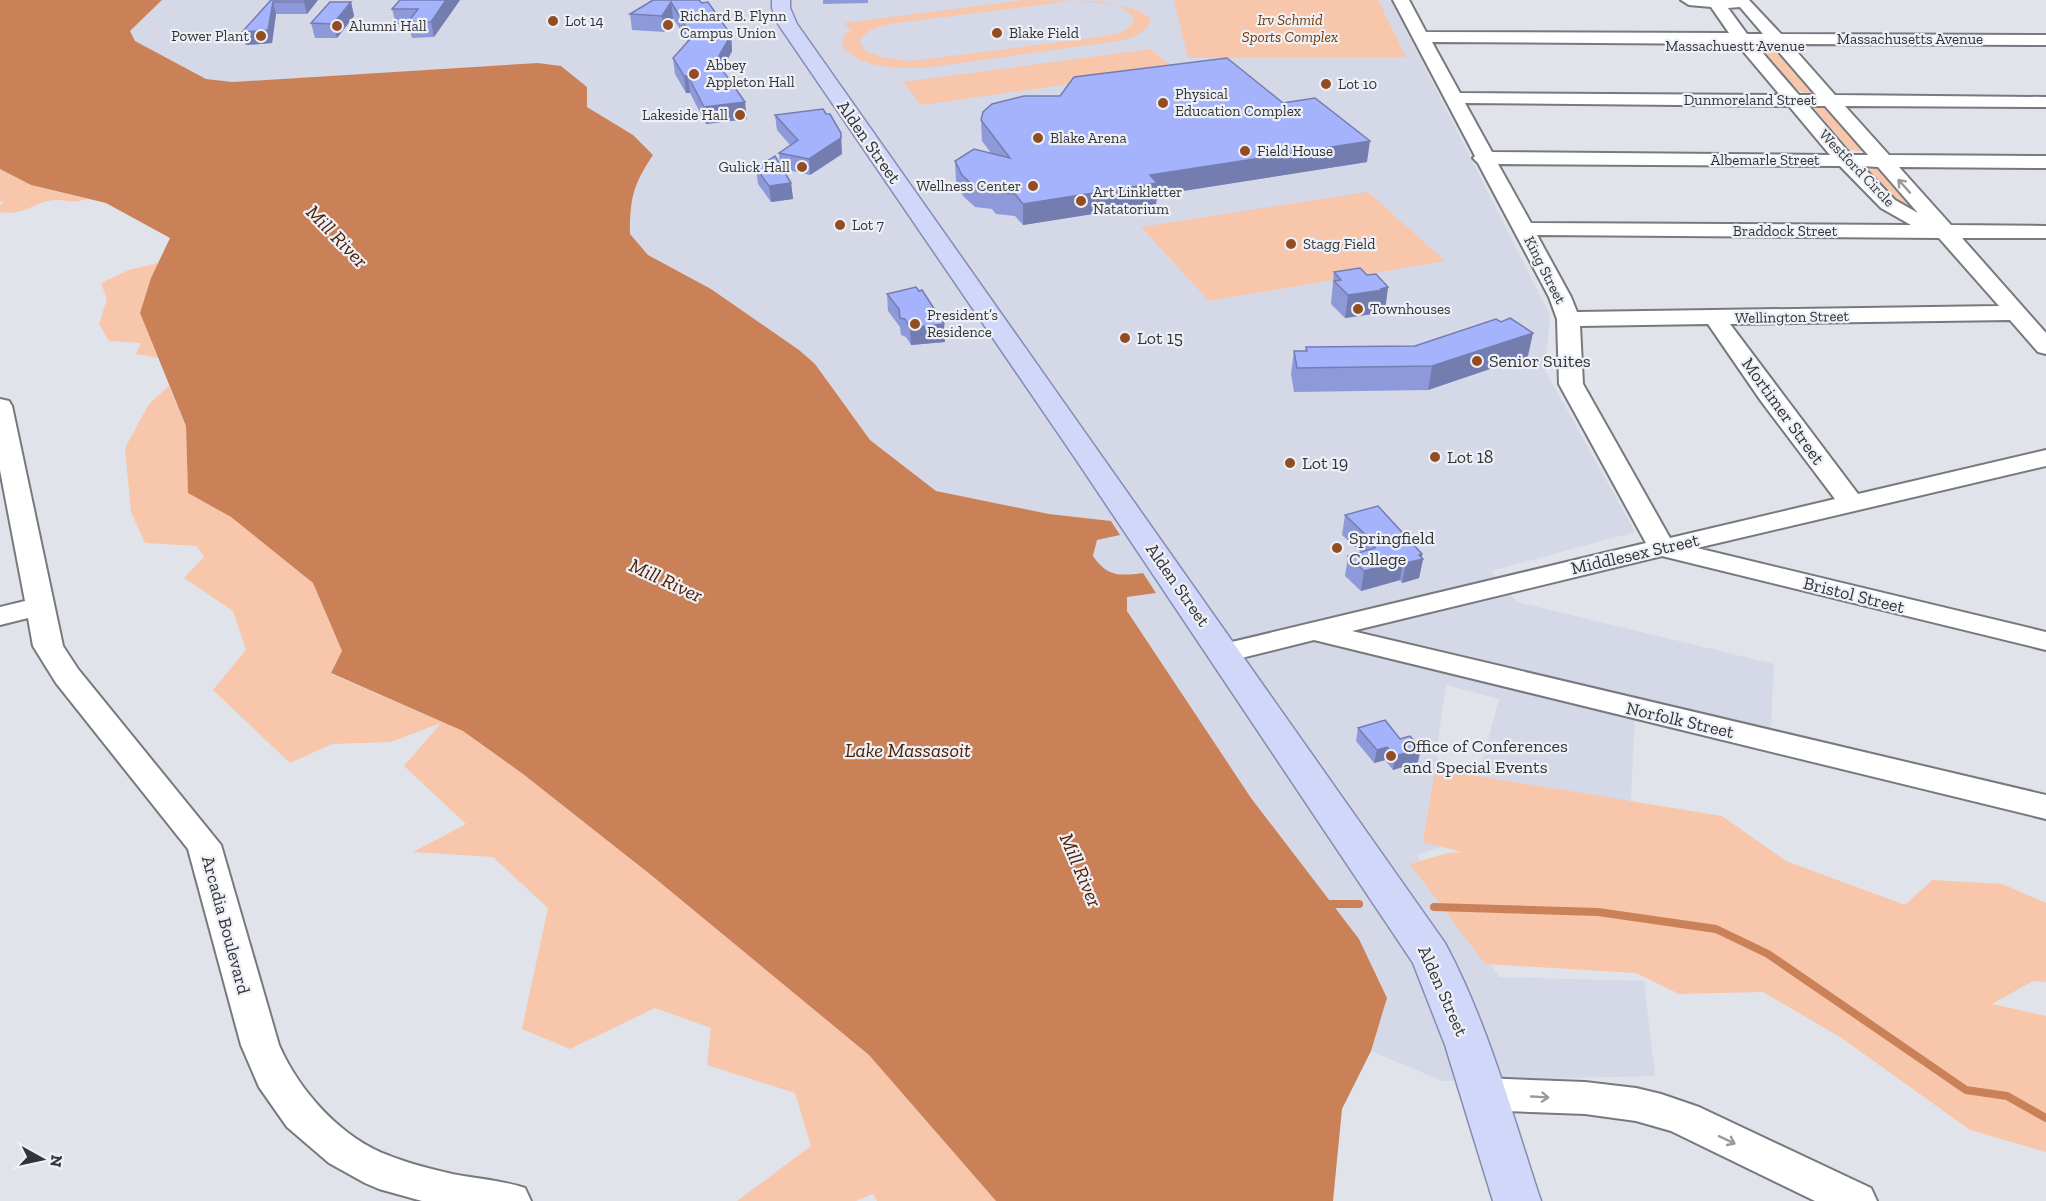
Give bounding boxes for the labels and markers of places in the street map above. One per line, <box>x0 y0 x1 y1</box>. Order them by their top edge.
place label: Richard B. Flynn Campus Union <box>680 7 787 42</box>
place label: Lot 14 <box>565 12 604 30</box>
marker: Lot 14 <box>546 14 560 28</box>
place label: Alumni Hall <box>349 17 427 35</box>
marker: Richard B. Flynn Campus Union <box>661 18 675 32</box>
marker: Alumni Hall <box>330 19 344 33</box>
place label: Blake Field <box>1009 24 1080 42</box>
marker: Blake Field <box>990 26 1004 40</box>
place label: Power Plant <box>171 27 249 45</box>
marker: Power Plant <box>254 29 268 43</box>
place label: Abbey Appleton Hall <box>706 56 795 91</box>
marker: Abbey Appleton Hall <box>687 67 701 81</box>
place label: Lot 10 <box>1338 75 1377 93</box>
marker: Lot 10 <box>1319 77 1333 91</box>
place label: Physical Education Complex <box>1175 85 1302 120</box>
marker: Physical Education Complex <box>1156 96 1170 110</box>
place label: Lakeside Hall <box>642 106 728 124</box>
marker: Lakeside Hall <box>733 108 747 122</box>
place label: Blake Arena <box>1050 129 1127 147</box>
marker: Blake Arena <box>1031 131 1045 145</box>
place label: Field House <box>1257 142 1333 160</box>
marker: Field House <box>1238 144 1252 158</box>
place label: Gulick Hall <box>718 158 790 176</box>
marker: Gulick Hall <box>795 160 809 174</box>
place label: Wellness Center <box>916 177 1021 195</box>
marker: Wellness Center <box>1026 179 1040 193</box>
place label: Art Linkletter Natatorium <box>1093 183 1182 218</box>
marker: Art Linkletter Natatorium <box>1074 194 1088 208</box>
place label: Lot 7 <box>852 216 884 234</box>
marker: Lot 7 <box>833 218 847 232</box>
place label: Stagg Field <box>1303 235 1376 253</box>
marker: Stagg Field <box>1284 237 1298 251</box>
place label: Townhouses <box>1370 300 1451 318</box>
marker: Townhouses <box>1351 302 1365 316</box>
place label: President’s Residence <box>927 306 998 341</box>
marker: President’s Residence <box>908 317 922 331</box>
place label: Lot 15 <box>1137 327 1183 349</box>
marker: Lot 15 <box>1118 331 1132 345</box>
place label: Senior Suites <box>1489 350 1591 372</box>
marker: Senior Suites <box>1470 354 1484 368</box>
place label: Lot 18 <box>1447 446 1493 468</box>
marker: Lot 18 <box>1428 450 1442 464</box>
place label: Lot 19 <box>1302 452 1348 474</box>
marker: Lot 19 <box>1283 456 1297 470</box>
place label: Springfield College <box>1349 527 1435 570</box>
marker: Springfield College <box>1330 541 1344 555</box>
place label: Office of Conferences and Special Events <box>1403 735 1568 778</box>
marker: Office of Conferences and Special Events <box>1384 749 1398 763</box>

